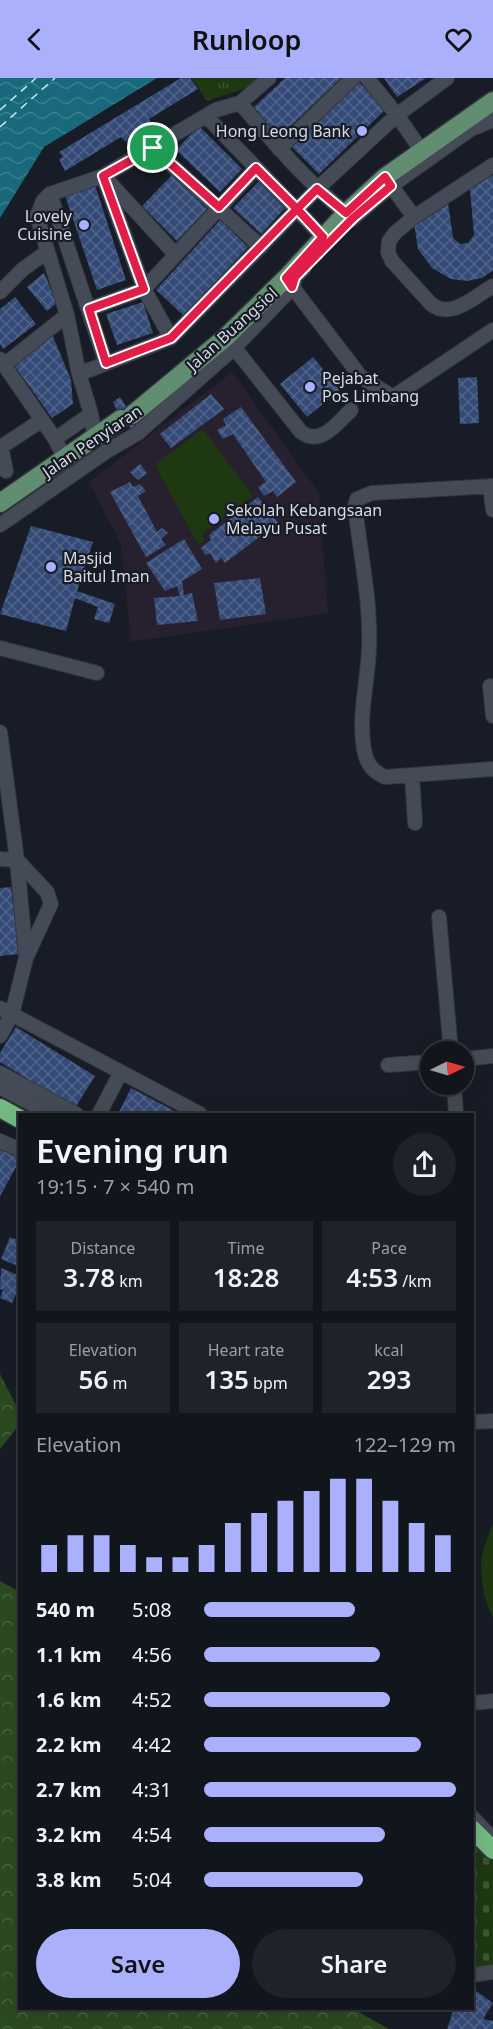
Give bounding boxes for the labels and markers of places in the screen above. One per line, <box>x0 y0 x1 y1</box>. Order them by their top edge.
place label: Hong Leong Bank <box>216 120 350 142</box>
pin <box>127 122 178 173</box>
marker: Hong Leong Bank <box>355 124 369 138</box>
place label: Lovely Cuisine <box>17 205 73 245</box>
marker: Lovely Cuisine <box>77 218 91 232</box>
place label: Pejabat Pos Limbang <box>322 367 419 407</box>
marker: Pejabat Pos Limbang <box>303 380 317 394</box>
place label: Sekolah Kebangsaan Melayu Pusat <box>226 499 382 539</box>
marker: Sekolah Kebangsaan Melayu Pusat <box>207 512 221 526</box>
place label: Masjid Baitul Iman <box>63 547 150 587</box>
marker: Masjid Baitul Iman <box>44 560 58 574</box>

